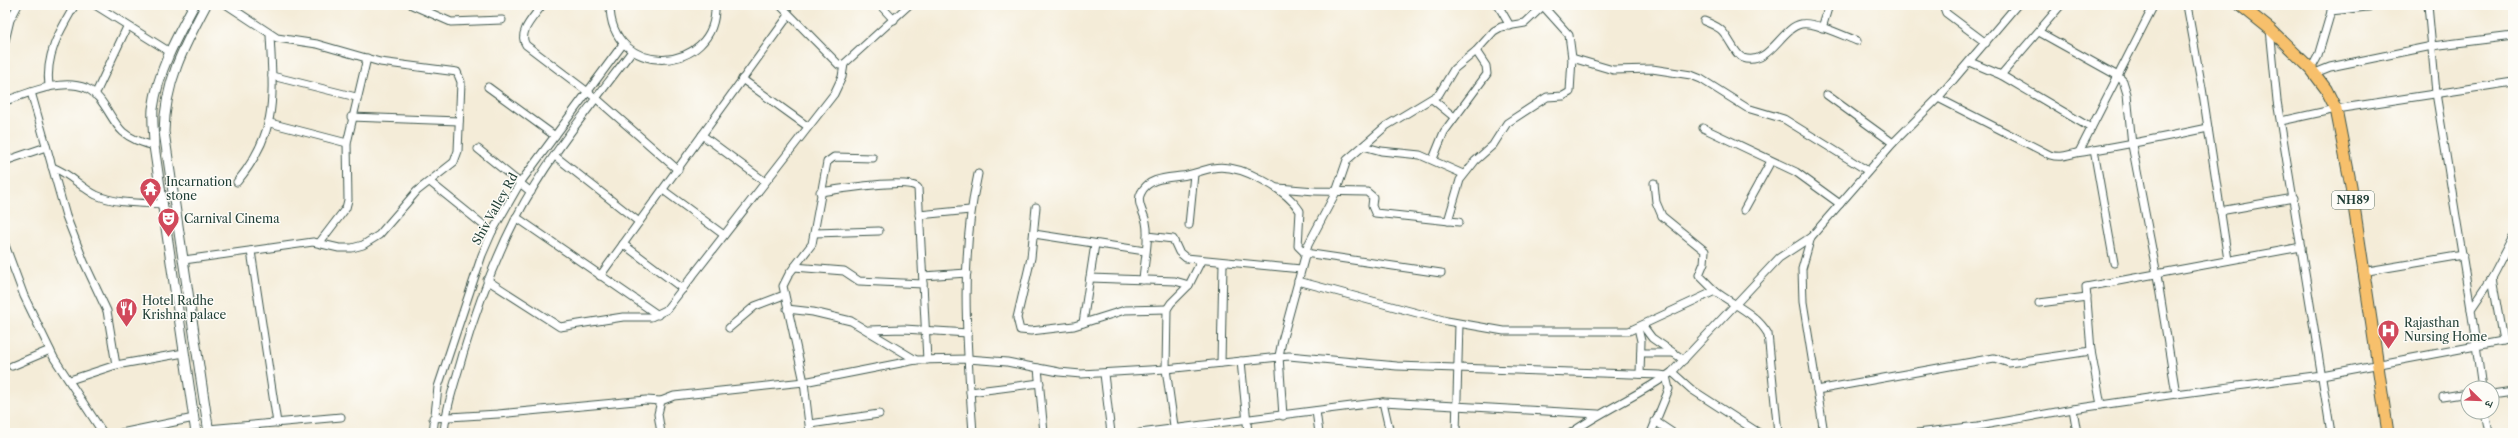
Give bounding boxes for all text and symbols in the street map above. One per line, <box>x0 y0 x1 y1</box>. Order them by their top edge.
street label: Shiv Valley Rd <box>469 169 521 247</box>
place label: Incarnation stone <box>166 174 233 203</box>
temple icon: Incarnation stone <box>137 176 163 209</box>
road number: NH89 <box>2332 191 2374 209</box>
theatre icon: Carnival Cinema <box>155 206 181 239</box>
place label: Carnival Cinema <box>184 211 280 226</box>
place label: Hotel Radhe Krishna palace <box>142 293 227 322</box>
restaurant icon: Hotel Radhe Krishna palace <box>114 295 140 328</box>
place label: Rajasthan Nursing Home <box>2404 315 2488 344</box>
hospital icon: Rajasthan Nursing Home <box>2375 317 2401 350</box>
north arrow <box>2460 380 2500 420</box>
text: उ <box>2481 398 2497 411</box>

